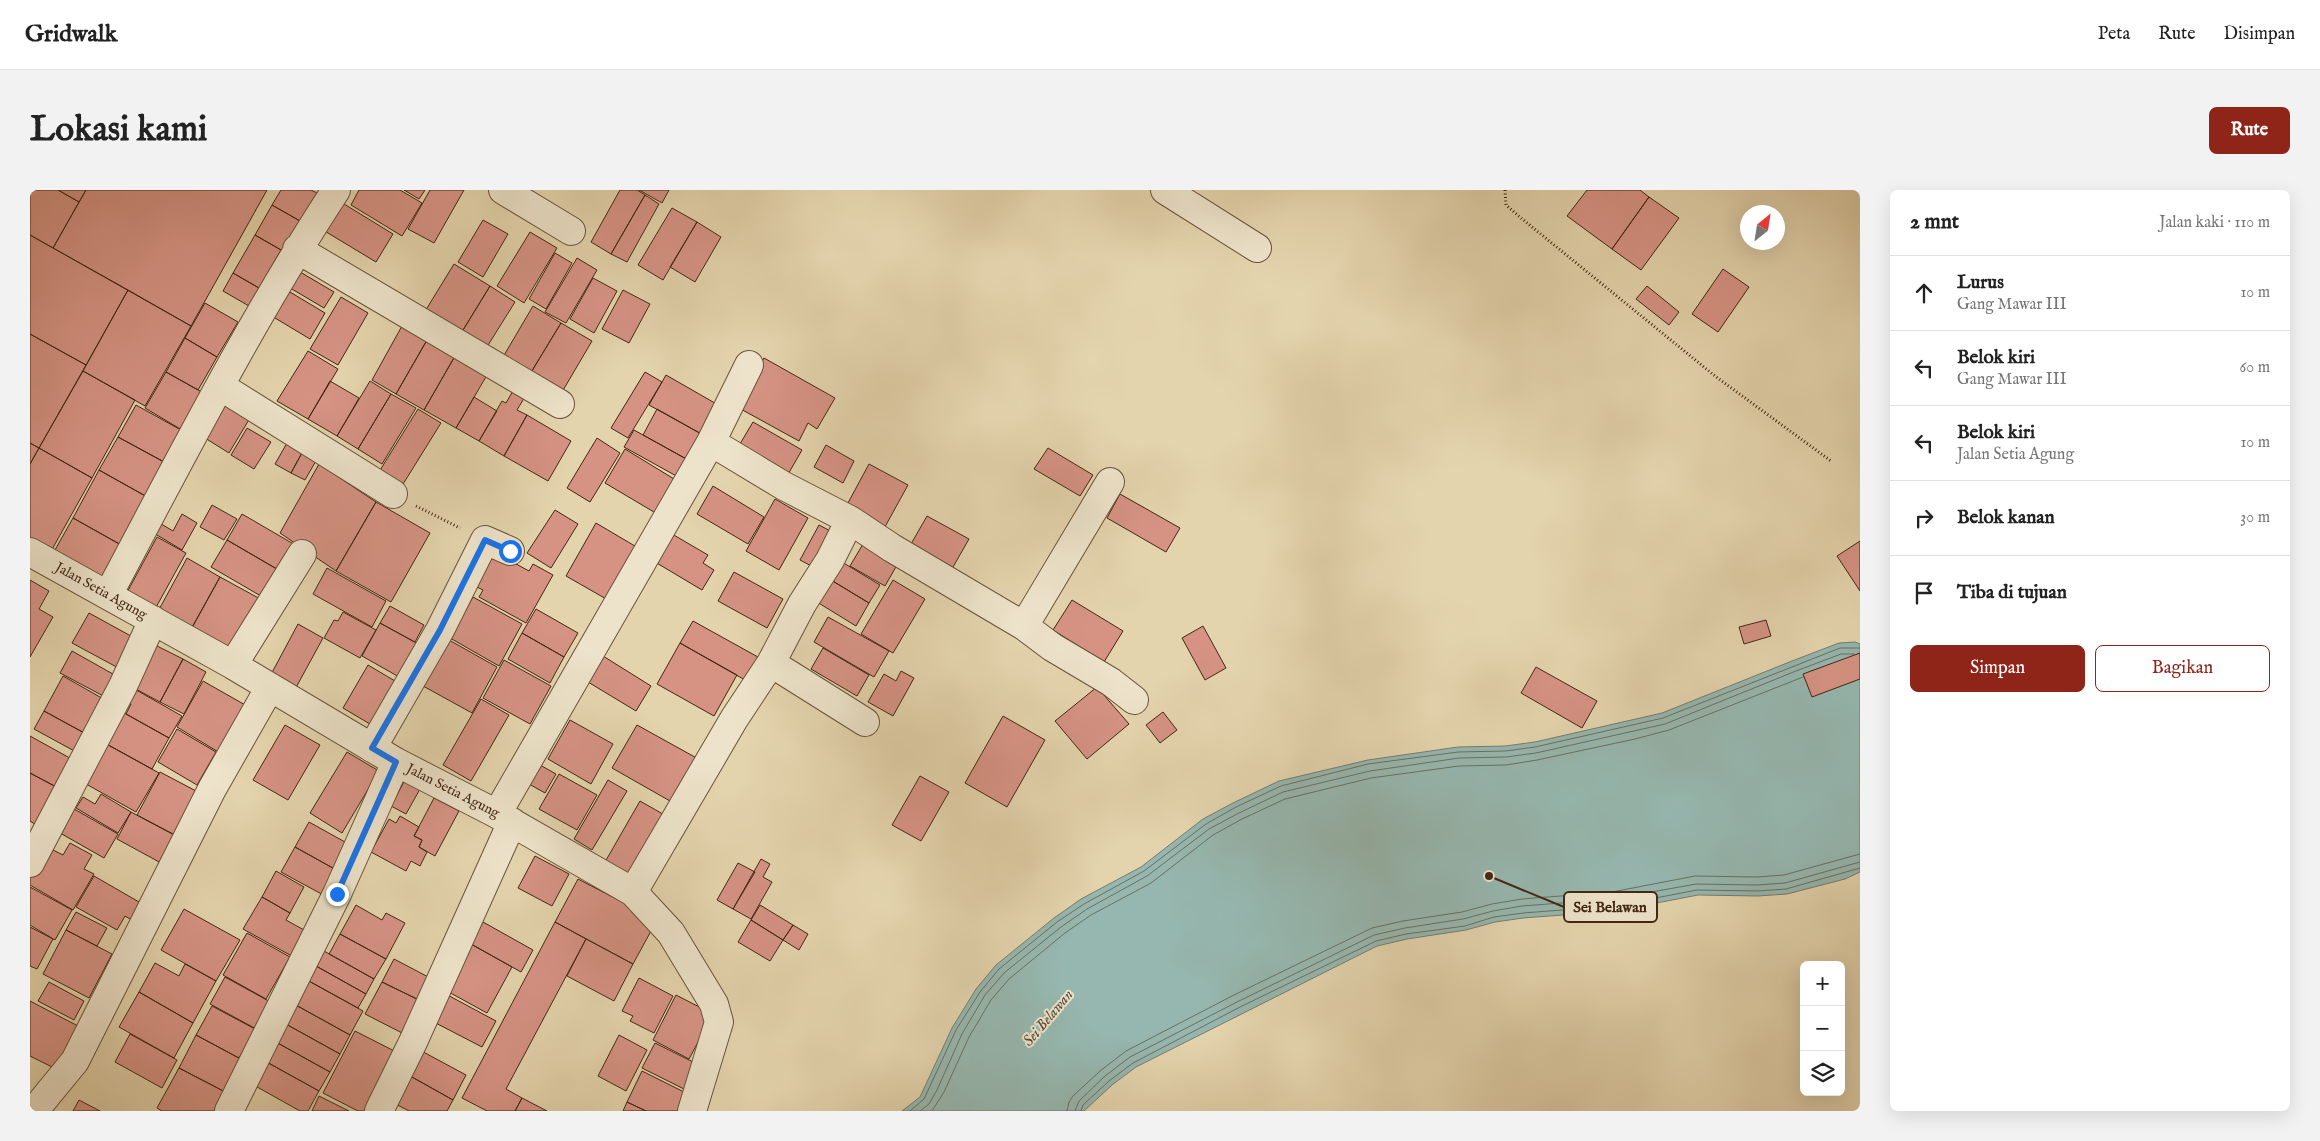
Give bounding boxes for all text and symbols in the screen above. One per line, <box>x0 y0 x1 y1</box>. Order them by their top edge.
text: Gridwalk <box>25 19 117 50</box>
text: Peta <box>2098 23 2130 46</box>
text: Rute <box>2158 23 2196 46</box>
text: Disimpan <box>2224 23 2295 46</box>
button: Rute <box>2209 107 2290 154</box>
text: Lokasi kami <box>30 108 207 153</box>
north arrow <box>1740 205 1785 250</box>
text: 2 mnt <box>1910 209 1959 236</box>
text: Jalan kaki · 110 m <box>2159 213 2270 233</box>
text: Lurus <box>1957 271 2004 295</box>
icon: ahead <box>1910 279 1938 307</box>
text: 10 m <box>2240 283 2270 303</box>
text: Gang Mawar III <box>1957 295 2067 315</box>
text: Belok kiri <box>1957 346 2035 370</box>
icon: left <box>1910 354 1938 382</box>
text: 60 m <box>2240 358 2270 378</box>
text: Gang Mawar III <box>1957 370 2067 390</box>
text: Belok kiri <box>1957 421 2035 445</box>
icon: left <box>1910 429 1938 457</box>
text: 10 m <box>2240 433 2270 453</box>
text: Jalan Setia Agung <box>1957 445 2074 465</box>
icon: right <box>1910 504 1938 532</box>
text: Belok kanan <box>1957 506 2055 530</box>
text: 30 m <box>2240 508 2270 528</box>
route start <box>499 540 522 563</box>
street label: Jalan Setia Agung <box>50 557 151 624</box>
icon: arrive <box>1910 579 1938 607</box>
text: Tiba di tujuan <box>1957 581 2067 605</box>
button: Simpan <box>1910 645 2085 692</box>
button: Bagikan <box>2095 645 2270 692</box>
street label: Jalan Setia Agung <box>401 759 503 822</box>
route end <box>326 883 349 906</box>
callout: Sei Belawan <box>1564 892 1657 922</box>
text: Sei Belawan <box>1573 898 1647 917</box>
map controls <box>1800 961 1845 1096</box>
button: + <box>1800 961 1845 1006</box>
water label: Sei Belawan <box>1019 986 1077 1050</box>
button: − <box>1800 1006 1845 1051</box>
button: layers <box>1800 1051 1845 1096</box>

